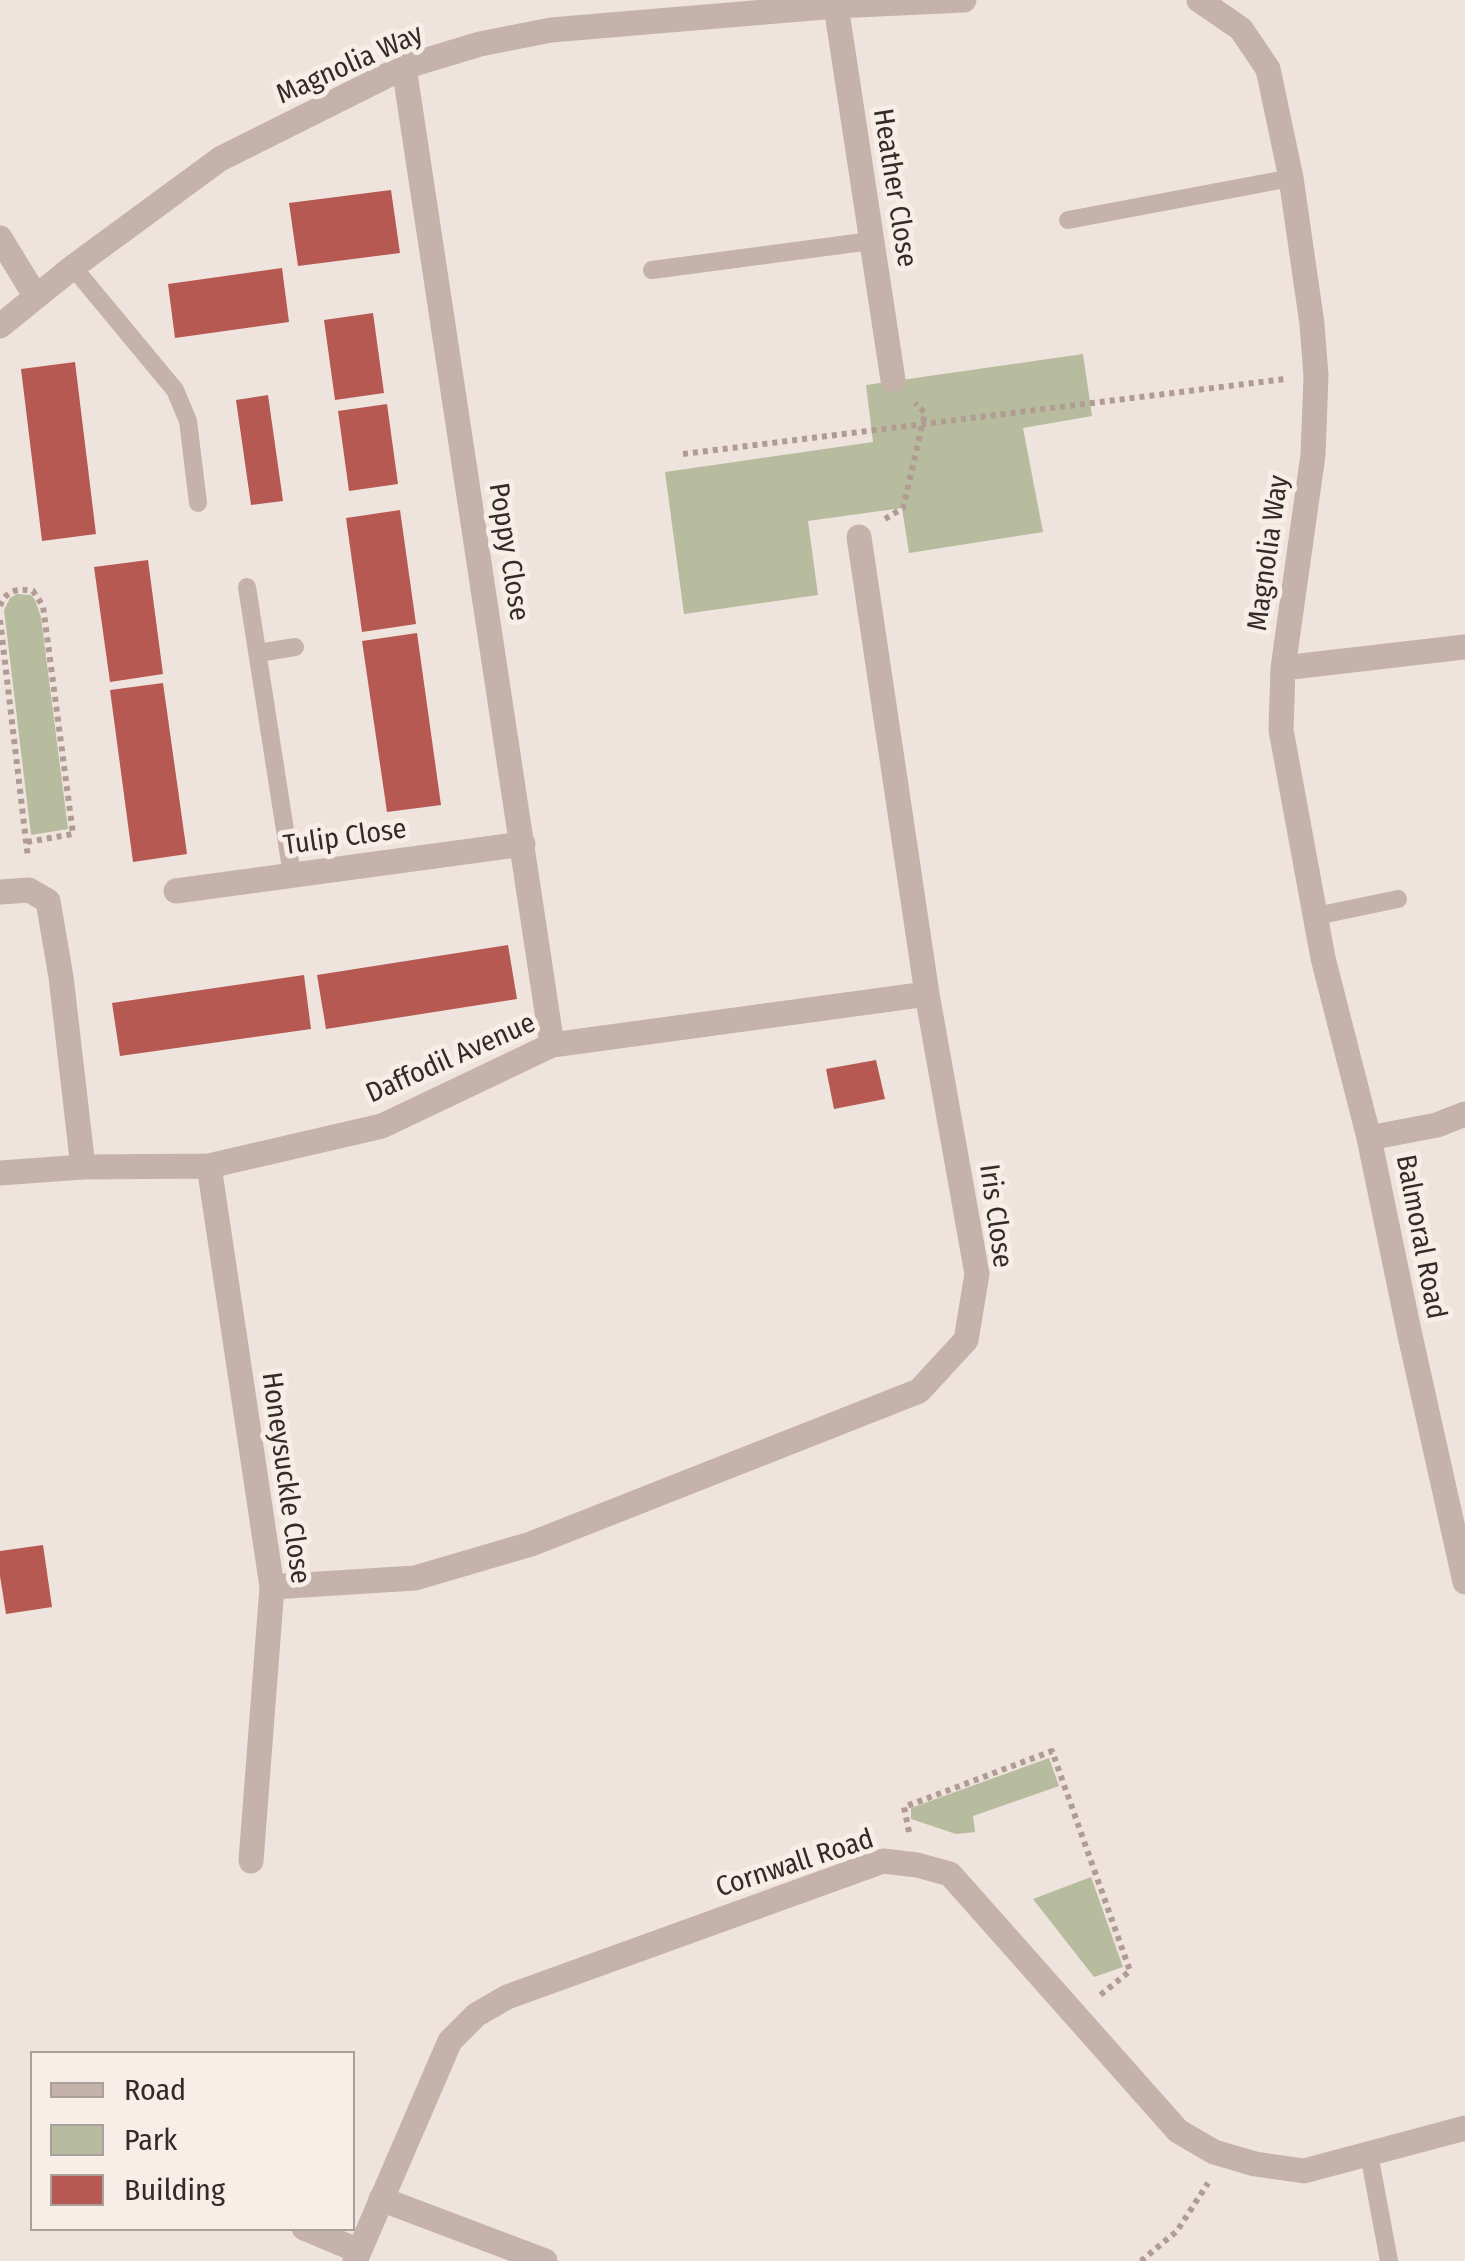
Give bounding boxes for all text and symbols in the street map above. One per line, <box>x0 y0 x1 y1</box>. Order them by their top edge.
street label: Magnolia Way <box>272 18 428 112</box>
street label: Heather Close <box>865 106 923 270</box>
street label: Magnolia Way <box>1241 473 1297 633</box>
street label: Poppy Close <box>481 481 535 623</box>
street label: Tulip Close <box>281 813 409 863</box>
street label: Daffodil Avenue <box>361 1007 541 1111</box>
street label: Balmoral Road <box>1388 1152 1452 1322</box>
street label: Iris Close <box>971 1162 1019 1270</box>
street label: Honeysuckle Close <box>254 1370 316 1586</box>
street label: Cornwall Road <box>712 1823 878 1905</box>
legend <box>30 2051 355 2231</box>
text: Road <box>124 2072 186 2108</box>
text: Park <box>124 2122 177 2158</box>
text: Building <box>124 2172 225 2208</box>

